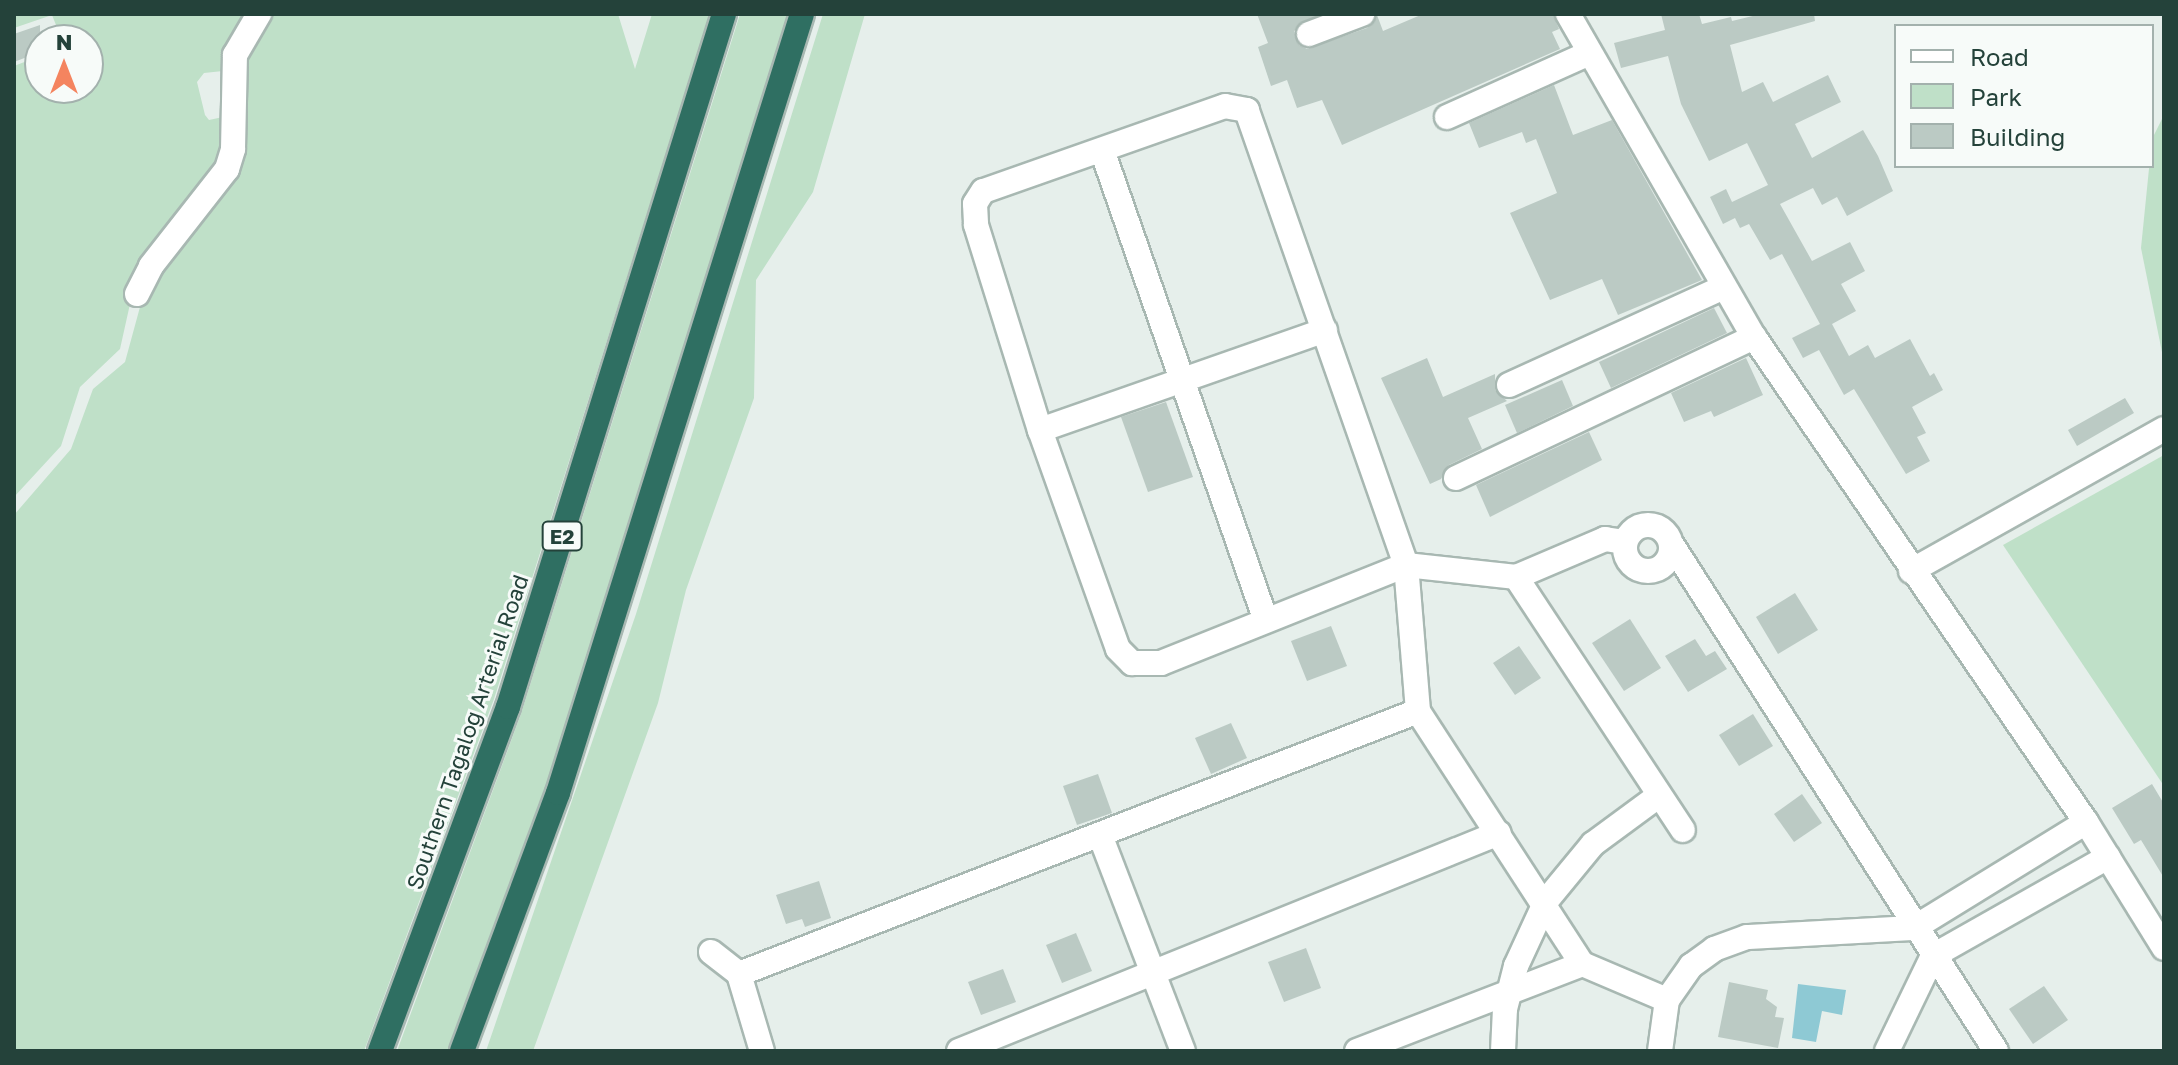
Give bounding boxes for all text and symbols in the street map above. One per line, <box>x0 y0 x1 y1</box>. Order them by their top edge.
north arrow <box>24 24 104 104</box>
legend <box>1894 24 2154 168</box>
text: N <box>56 28 72 55</box>
text: Road <box>1970 42 2029 71</box>
text: Park <box>1970 82 2022 111</box>
text: Building <box>1970 122 2065 151</box>
road number: E2 <box>540 520 584 552</box>
street label: Southern Tagalog Arterial Road <box>401 571 533 893</box>

